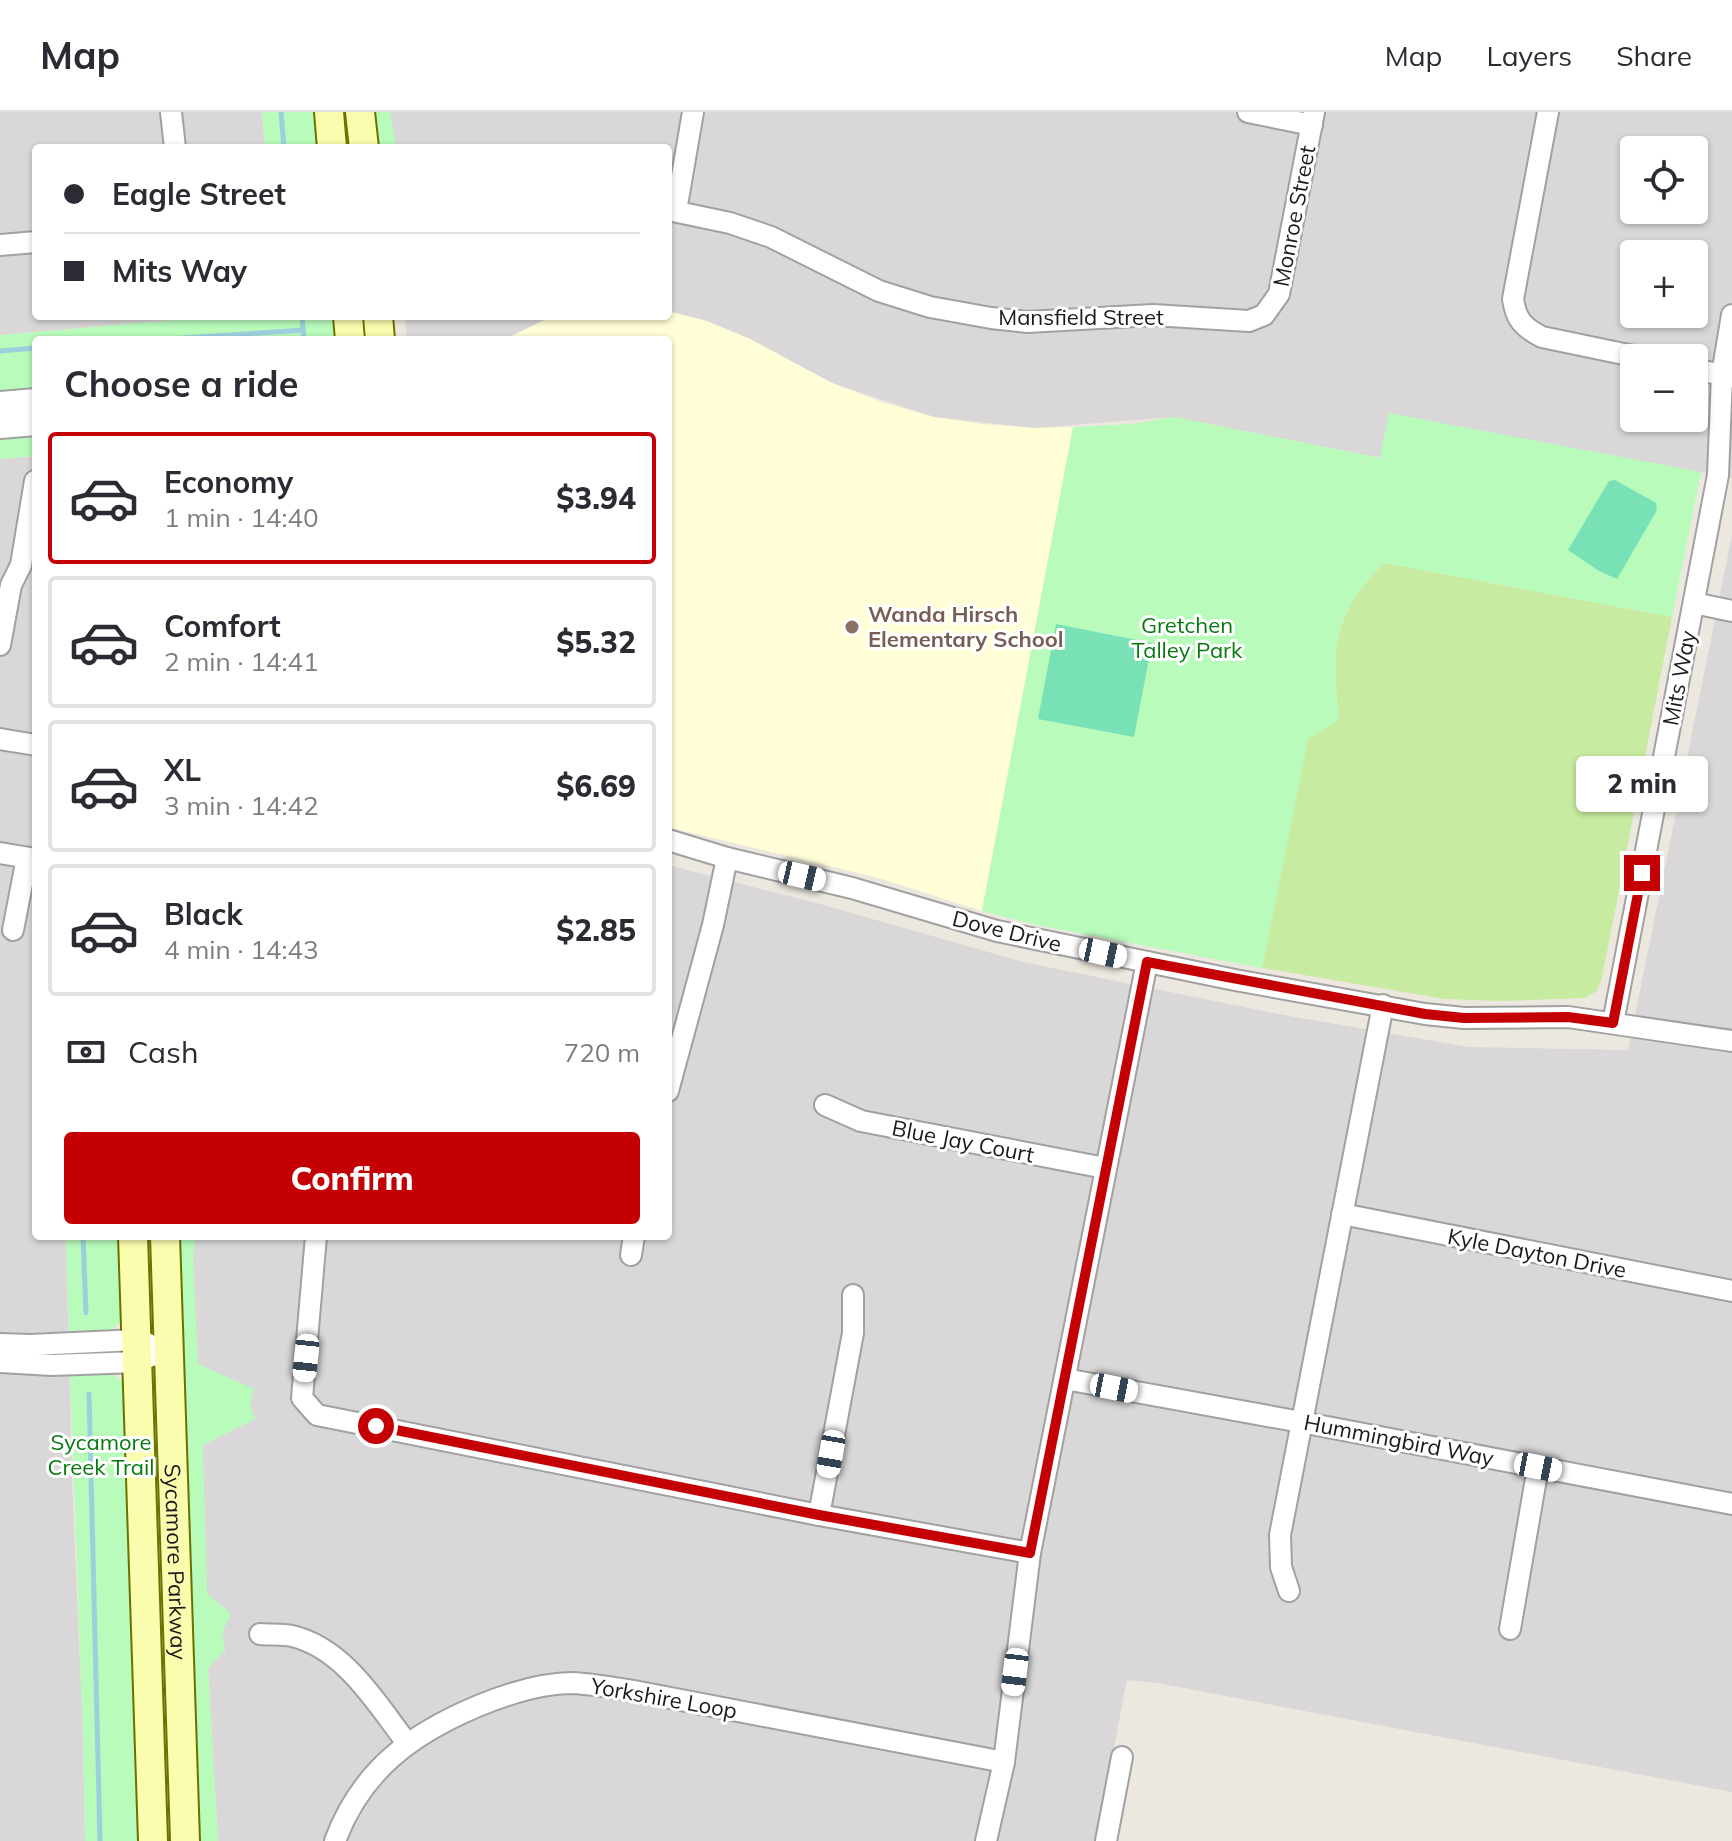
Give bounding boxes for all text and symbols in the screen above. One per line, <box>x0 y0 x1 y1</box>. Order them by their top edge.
text: Map <box>40 31 120 79</box>
text: Map <box>1385 38 1442 73</box>
text: Layers <box>1486 38 1572 73</box>
text: Share <box>1616 38 1692 73</box>
map controls <box>1620 136 1708 432</box>
button: locate <box>1620 136 1708 224</box>
street label: Monroe Street <box>1267 143 1321 289</box>
text: Eagle Street <box>112 175 286 213</box>
button: + <box>1620 240 1708 328</box>
text: Mits Way <box>112 252 247 290</box>
street label: Mansfield Street <box>998 303 1164 331</box>
button: − <box>1620 344 1708 432</box>
text: Choose a ride <box>64 361 298 406</box>
icon: car <box>68 462 140 534</box>
text: Economy <box>164 463 293 501</box>
text: $3.94 <box>556 479 636 517</box>
text: 1 min · 14:40 <box>164 501 319 534</box>
place label: Wanda Hirsch Elementary School <box>868 600 1064 653</box>
icon: car <box>68 606 140 678</box>
text: Comfort <box>164 607 281 645</box>
park label: Gretchen Talley Park <box>1132 611 1243 664</box>
marker: Wanda Hirsch Elementary School <box>843 618 861 636</box>
text: $5.32 <box>556 623 636 661</box>
street label: Mits Way <box>1656 628 1702 728</box>
text: 2 min · 14:41 <box>164 645 319 678</box>
icon: car <box>68 750 140 822</box>
text: XL <box>164 751 201 789</box>
callout: 2 min <box>1576 757 1708 813</box>
text: $6.69 <box>556 767 636 805</box>
text: 2 min <box>1607 767 1677 800</box>
text: 3 min · 14:42 <box>164 789 319 822</box>
route end <box>1624 855 1660 891</box>
car <box>776 859 828 893</box>
icon: car <box>68 894 140 966</box>
text: Black <box>164 895 243 933</box>
street label: Dove Drive <box>950 904 1064 958</box>
text: $2.85 <box>556 911 636 949</box>
text: 4 min · 14:43 <box>164 933 319 966</box>
car <box>1077 936 1129 970</box>
icon: cash <box>64 1030 108 1074</box>
text: Cash <box>128 1033 199 1071</box>
text: 720 m <box>564 1036 640 1069</box>
street label: Blue Jay Court <box>890 1114 1037 1169</box>
button: Confirm <box>64 1132 640 1224</box>
street label: Kyle Dayton Drive <box>1445 1222 1629 1284</box>
car <box>292 1333 320 1383</box>
car <box>1088 1372 1140 1404</box>
route start <box>358 1408 394 1444</box>
street label: Hummingbird Way <box>1302 1408 1497 1472</box>
park label: Sycamore Creek Trail <box>47 1428 155 1481</box>
car <box>815 1428 847 1480</box>
car <box>1512 1451 1564 1483</box>
street label: Sycamore Parkway <box>159 1463 193 1661</box>
car <box>1000 1647 1030 1697</box>
street label: Yorkshire Loop <box>588 1671 739 1725</box>

